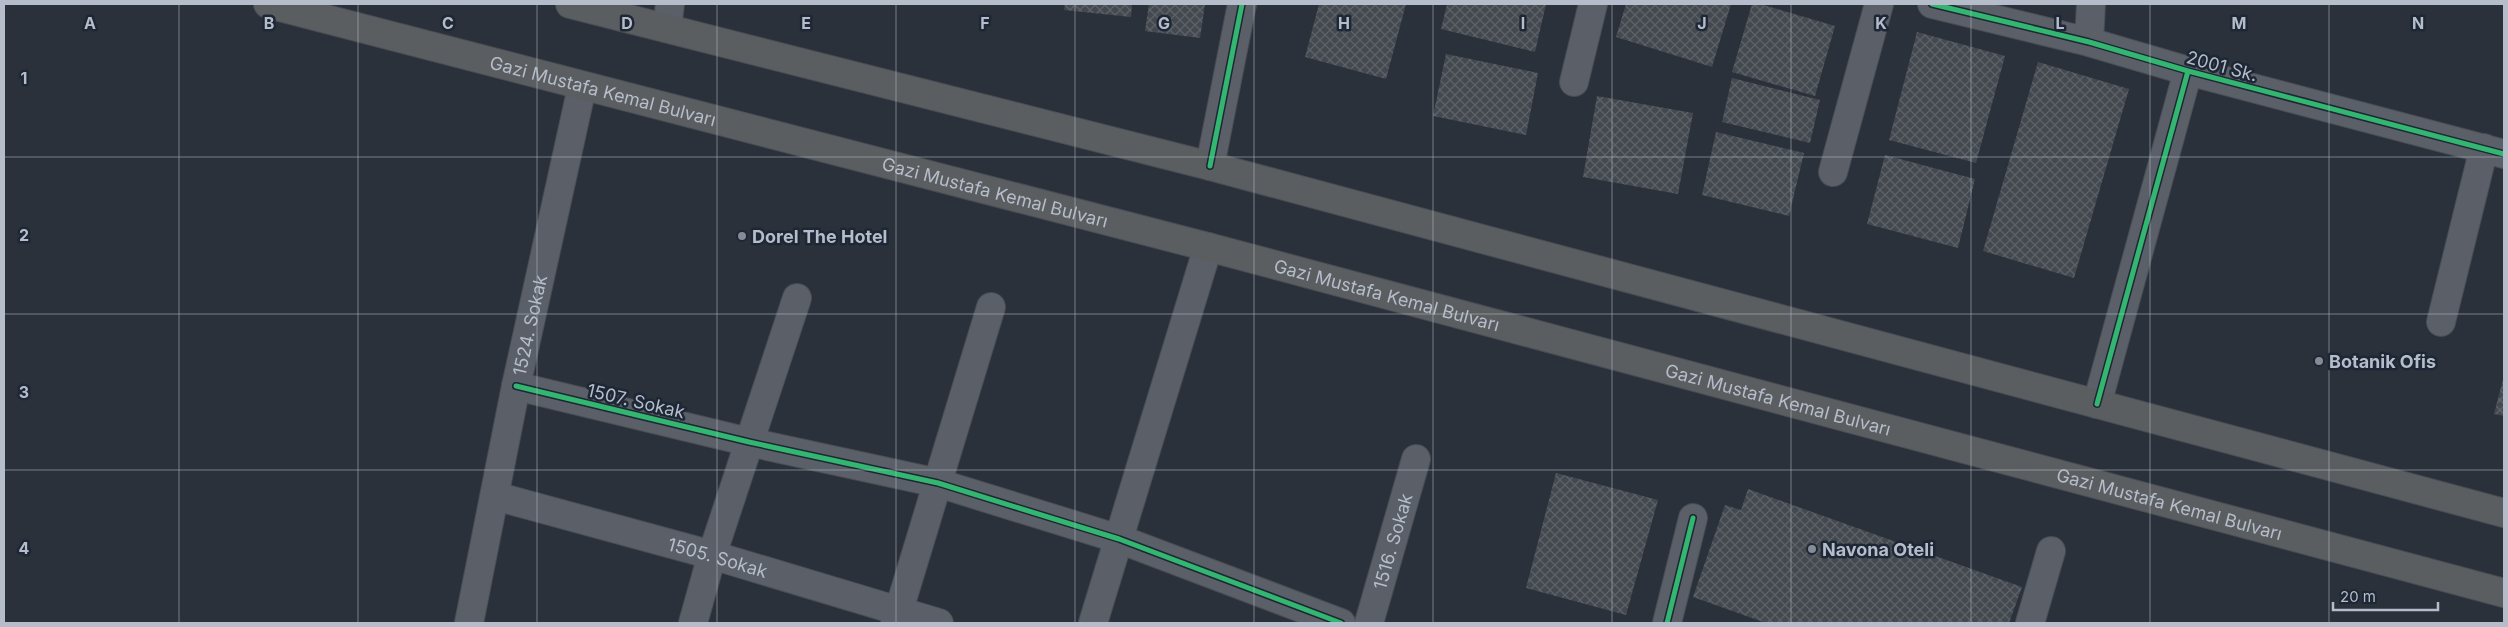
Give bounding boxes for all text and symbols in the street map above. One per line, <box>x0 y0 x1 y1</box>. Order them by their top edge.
text: A <box>84 13 96 33</box>
text: B <box>264 13 274 33</box>
text: C <box>442 13 454 33</box>
text: D <box>621 13 633 33</box>
text: E <box>801 13 811 33</box>
text: F <box>980 13 990 33</box>
text: G <box>1158 13 1170 33</box>
text: H <box>1338 13 1350 33</box>
text: I <box>1521 13 1525 33</box>
text: J <box>1697 13 1707 33</box>
text: K <box>1875 13 1887 33</box>
text: L <box>2055 13 2065 33</box>
text: M <box>2232 13 2246 33</box>
text: N <box>2412 13 2424 33</box>
street label: 2001 Sk. <box>2184 46 2260 86</box>
street label: Gazi Mustafa Kemal Bulvarı <box>488 51 718 130</box>
text: 1 <box>21 68 27 88</box>
street label: Gazi Mustafa Kemal Bulvarı <box>880 153 1110 231</box>
text: 2 <box>19 225 29 245</box>
place label: Dorel The Hotel <box>752 226 888 247</box>
marker: Dorel The Hotel <box>736 230 748 242</box>
street label: Gazi Mustafa Kemal Bulvarı <box>1272 255 1502 335</box>
street label: 1524. Sokak <box>508 273 551 377</box>
place label: Botanik Ofis <box>2329 351 2436 372</box>
marker: Botanik Ofis <box>2313 355 2325 367</box>
street label: Gazi Mustafa Kemal Bulvarı <box>1663 359 1893 439</box>
street label: 1507. Sokak <box>585 380 687 422</box>
text: 3 <box>19 382 29 402</box>
street label: Gazi Mustafa Kemal Bulvarı <box>2054 464 2285 544</box>
street label: 1516. Sokak <box>1369 491 1416 592</box>
street label: 1505. Sokak <box>666 533 770 582</box>
text: 4 <box>19 538 30 558</box>
place label: Navona Oteli <box>1822 539 1934 560</box>
marker: Navona Oteli <box>1806 543 1818 555</box>
scale bar <box>2333 580 2438 612</box>
text: 20 m <box>2340 587 2376 606</box>

